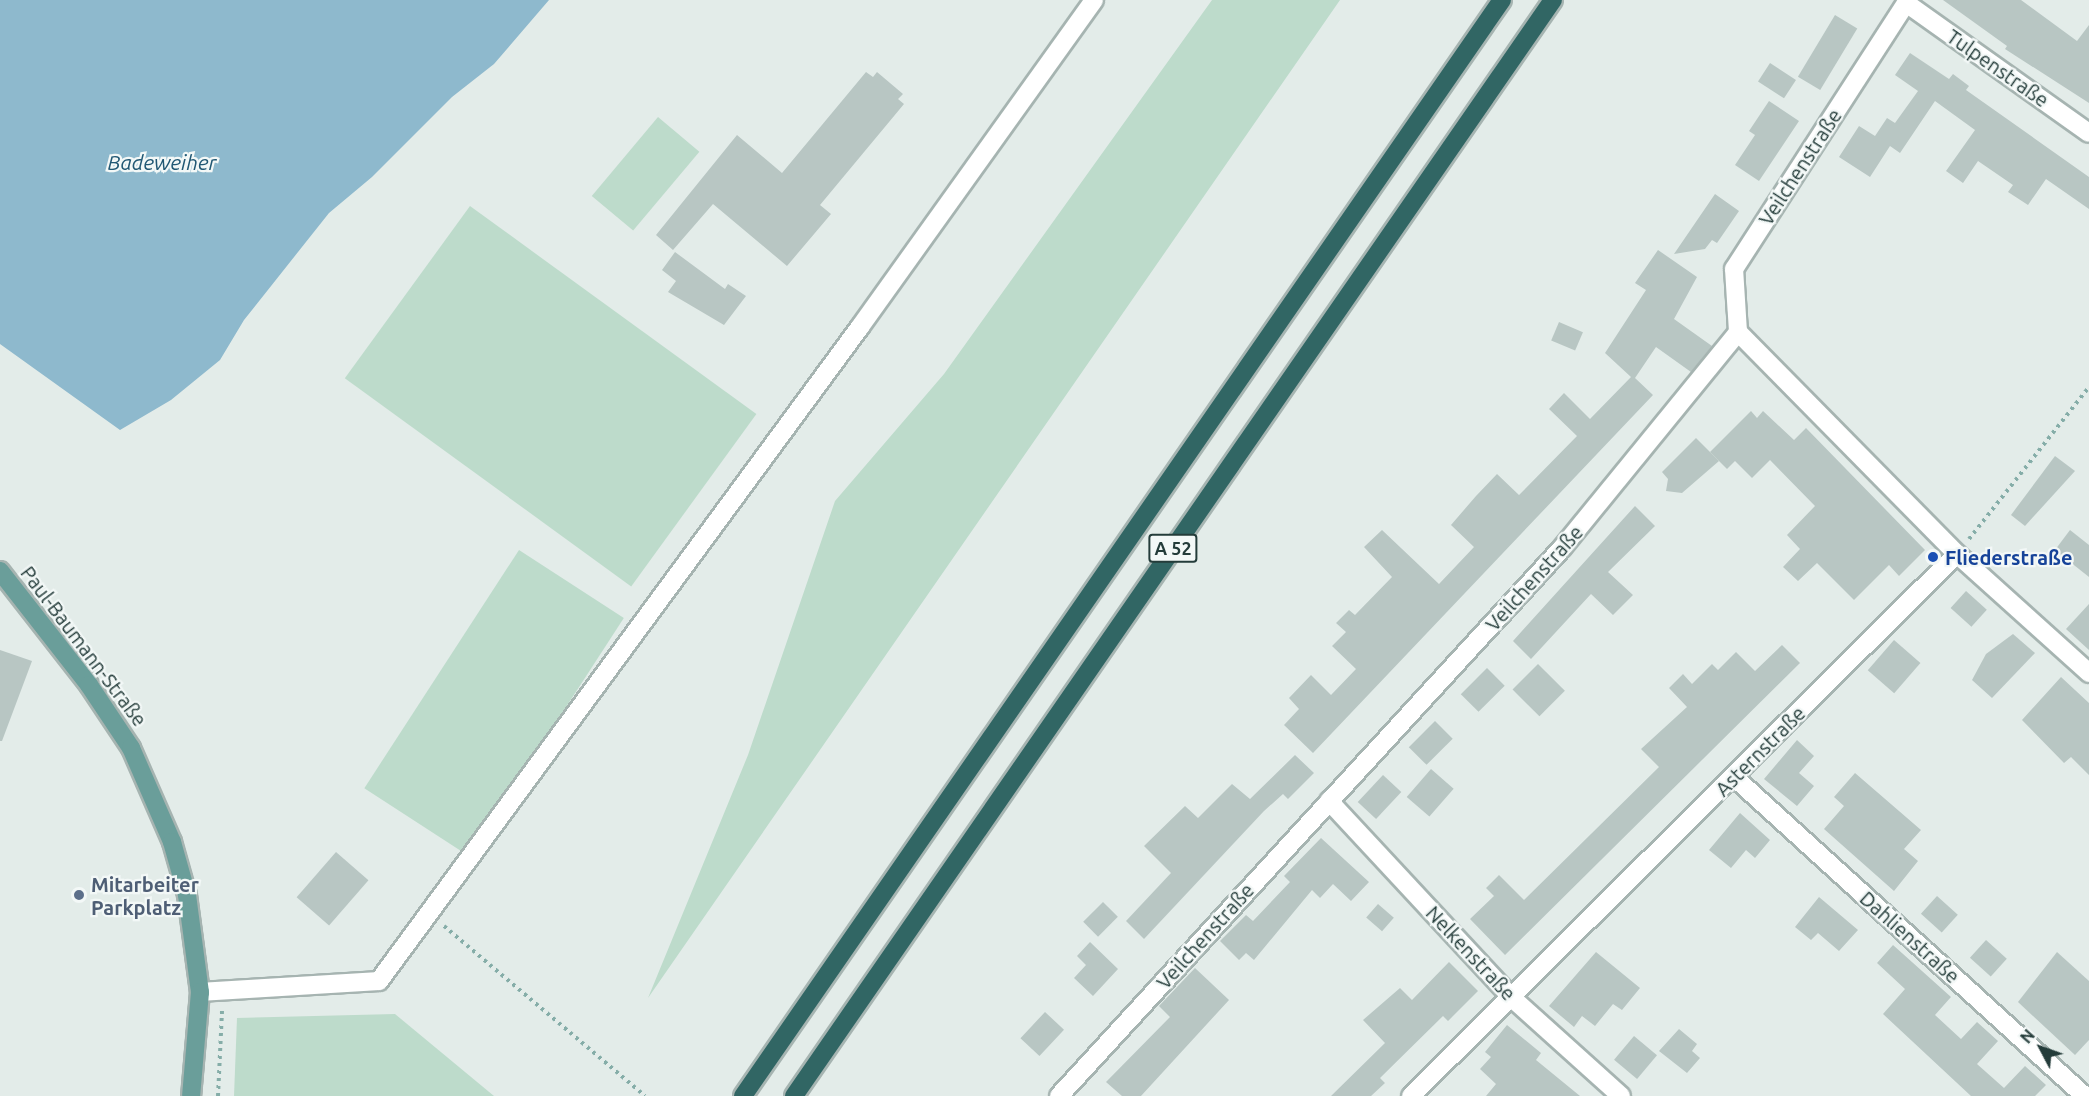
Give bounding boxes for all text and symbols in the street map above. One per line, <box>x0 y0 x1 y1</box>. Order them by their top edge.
street label: Tulpenstraße <box>1942 24 2054 112</box>
street label: Veilchenstraße <box>1754 104 1846 230</box>
water label: Badeweiher <box>107 149 217 175</box>
street label: Veilchenstraße <box>1480 520 1588 636</box>
road number: A 52 <box>1148 533 1198 563</box>
place label: Fliederstraße <box>1945 545 2073 569</box>
marker: Fliederstraße <box>1926 550 1940 564</box>
street label: Paul-Baumann-Straße <box>16 561 152 731</box>
street label: Asternstraße <box>1710 701 1810 801</box>
place label: Mitarbeiter Parkplatz <box>91 872 199 919</box>
street label: Veilchenstraße <box>1151 878 1259 994</box>
street label: Dahlienstraße <box>1855 886 1965 988</box>
marker: Mitarbeiter Parkplatz <box>72 888 86 902</box>
street label: Nelkenstraße <box>1421 901 1521 1005</box>
north arrow <box>2011 1018 2071 1078</box>
text: N <box>2017 1026 2038 1047</box>

